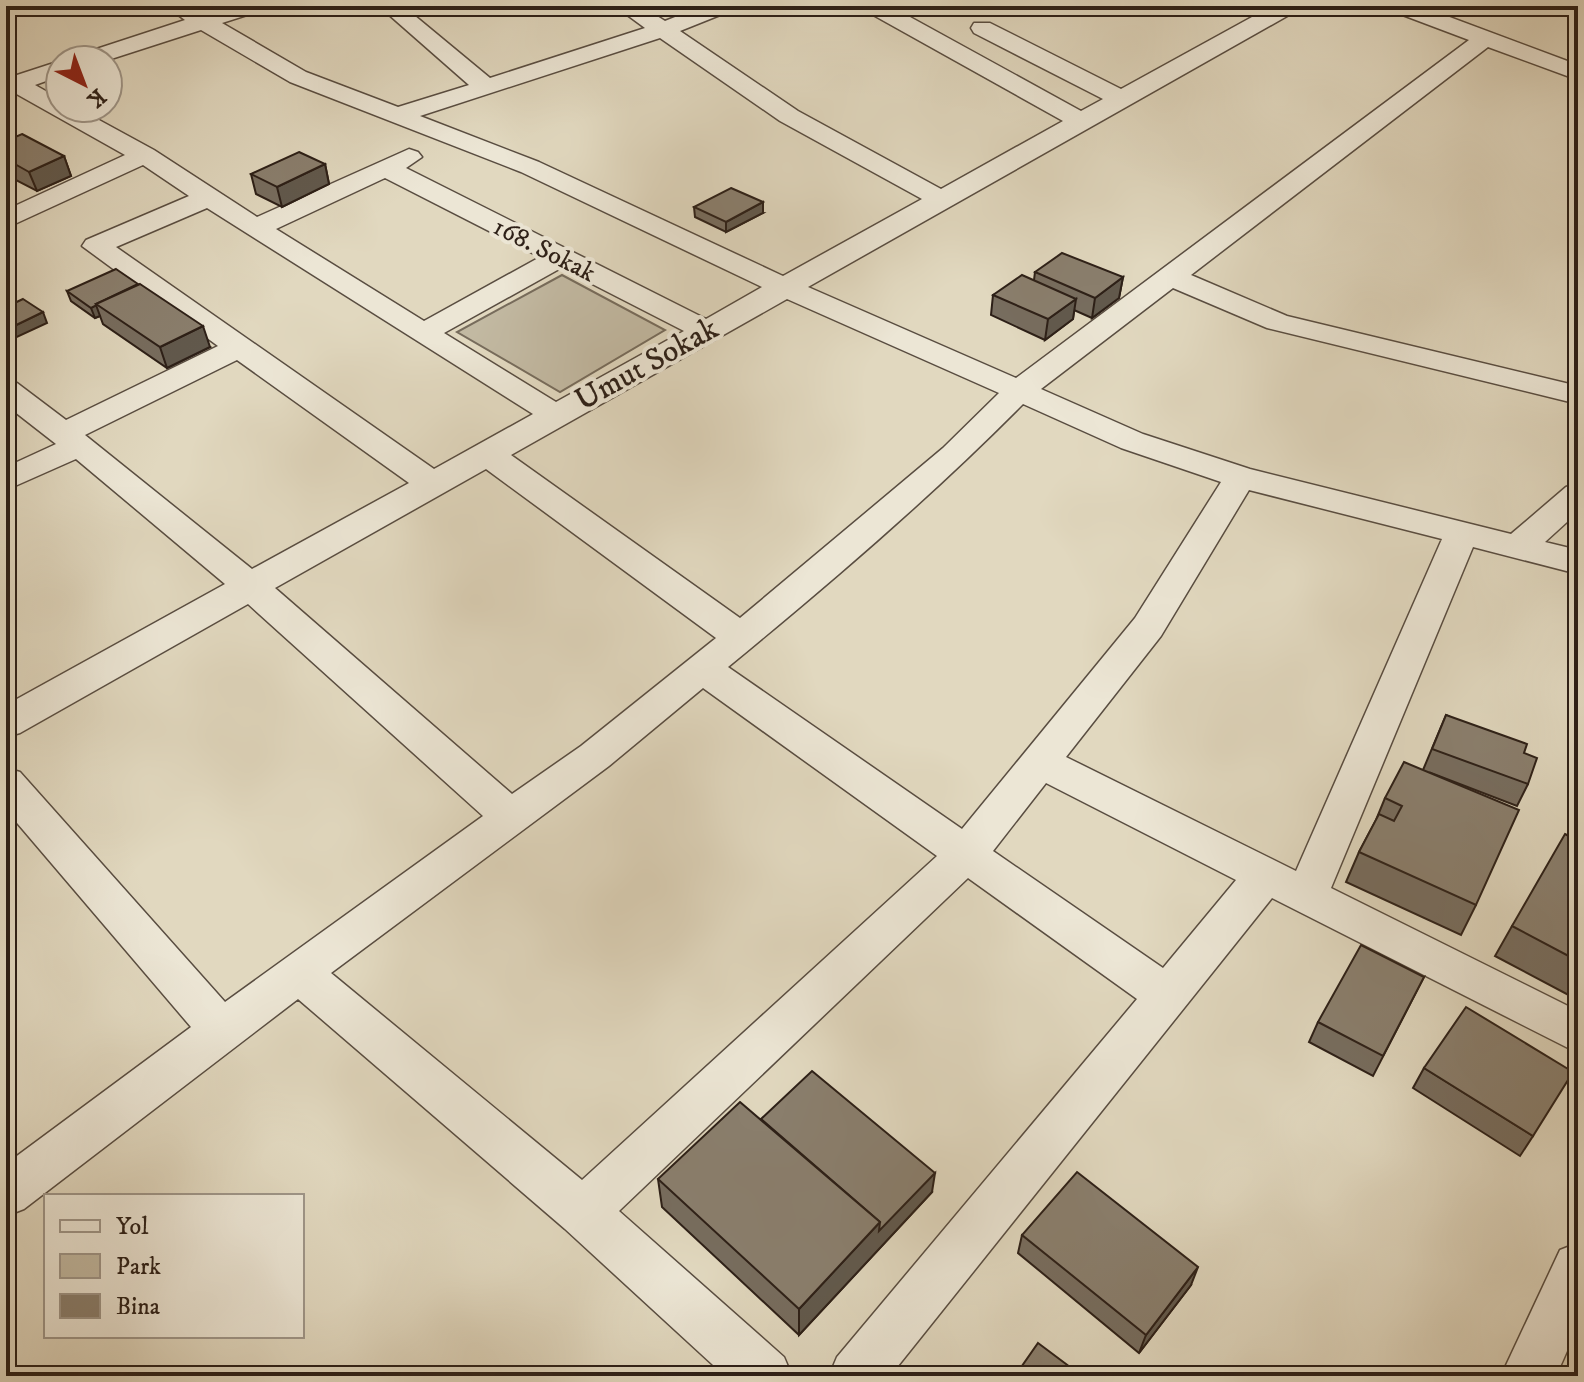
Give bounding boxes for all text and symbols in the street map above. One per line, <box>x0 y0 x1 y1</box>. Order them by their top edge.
north arrow <box>44 44 124 124</box>
text: K <box>81 83 111 113</box>
street label: 168. Sokak <box>487 210 601 290</box>
street label: Umut Sokak <box>568 309 726 421</box>
legend <box>44 1194 304 1338</box>
text: Yol <box>116 1212 149 1242</box>
text: Park <box>116 1252 161 1282</box>
text: Bina <box>116 1292 161 1322</box>

